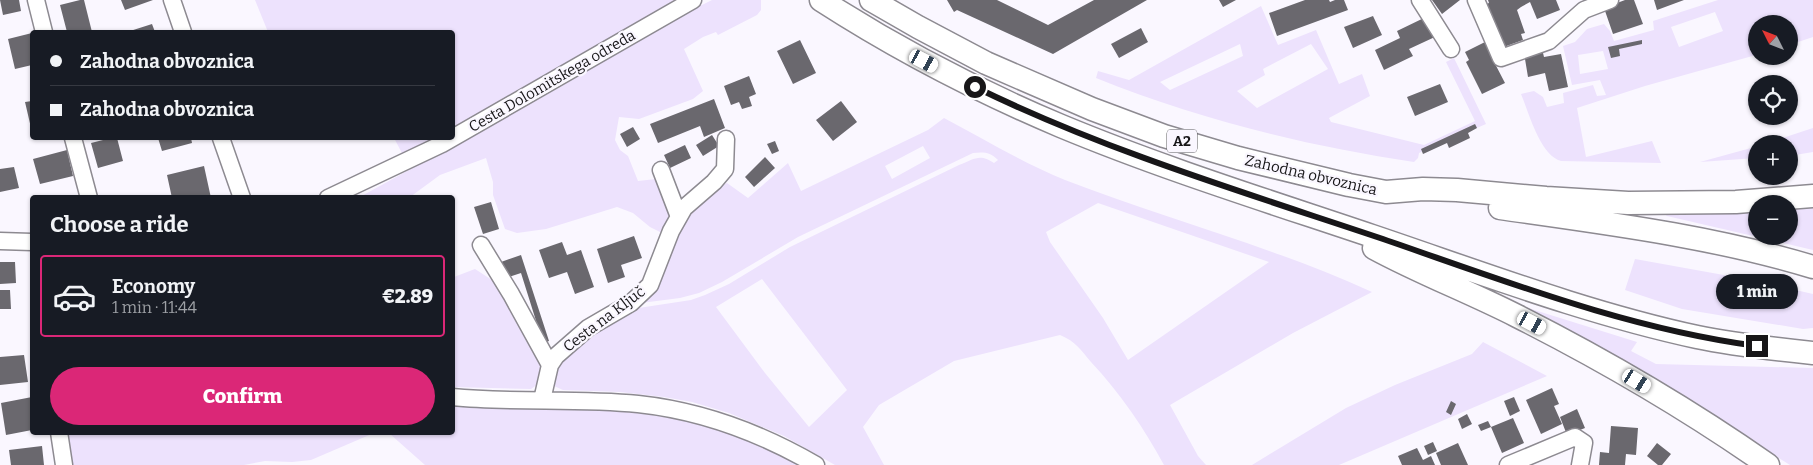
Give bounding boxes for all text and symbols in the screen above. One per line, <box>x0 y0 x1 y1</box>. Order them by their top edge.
north arrow <box>1748 15 1798 65</box>
map controls <box>1748 15 1798 245</box>
street label: Cesta Dolomitskega odreda <box>466 26 638 136</box>
car <box>907 47 940 75</box>
text: Zahodna obvoznica <box>80 50 254 73</box>
button: locate <box>1748 75 1798 125</box>
route start <box>964 76 986 98</box>
text: Zahodna obvoznica <box>80 98 254 121</box>
road number: A2 <box>1167 130 1197 152</box>
button: + <box>1748 135 1798 185</box>
street label: Zahodna obvoznica <box>1243 151 1379 199</box>
button: − <box>1748 195 1798 245</box>
text: Choose a ride <box>50 211 189 238</box>
icon: car <box>52 274 97 319</box>
callout: 1 min <box>1716 274 1798 308</box>
text: Economy <box>112 275 195 298</box>
street label: Cesta na Ključ <box>559 282 649 356</box>
text: 1 min <box>1737 282 1777 301</box>
text: €2.89 <box>382 285 433 308</box>
text: 1 min · 11:44 <box>112 298 197 317</box>
car <box>1515 309 1548 337</box>
route end <box>1746 335 1768 357</box>
button: Confirm <box>50 367 435 425</box>
car <box>1620 367 1653 395</box>

